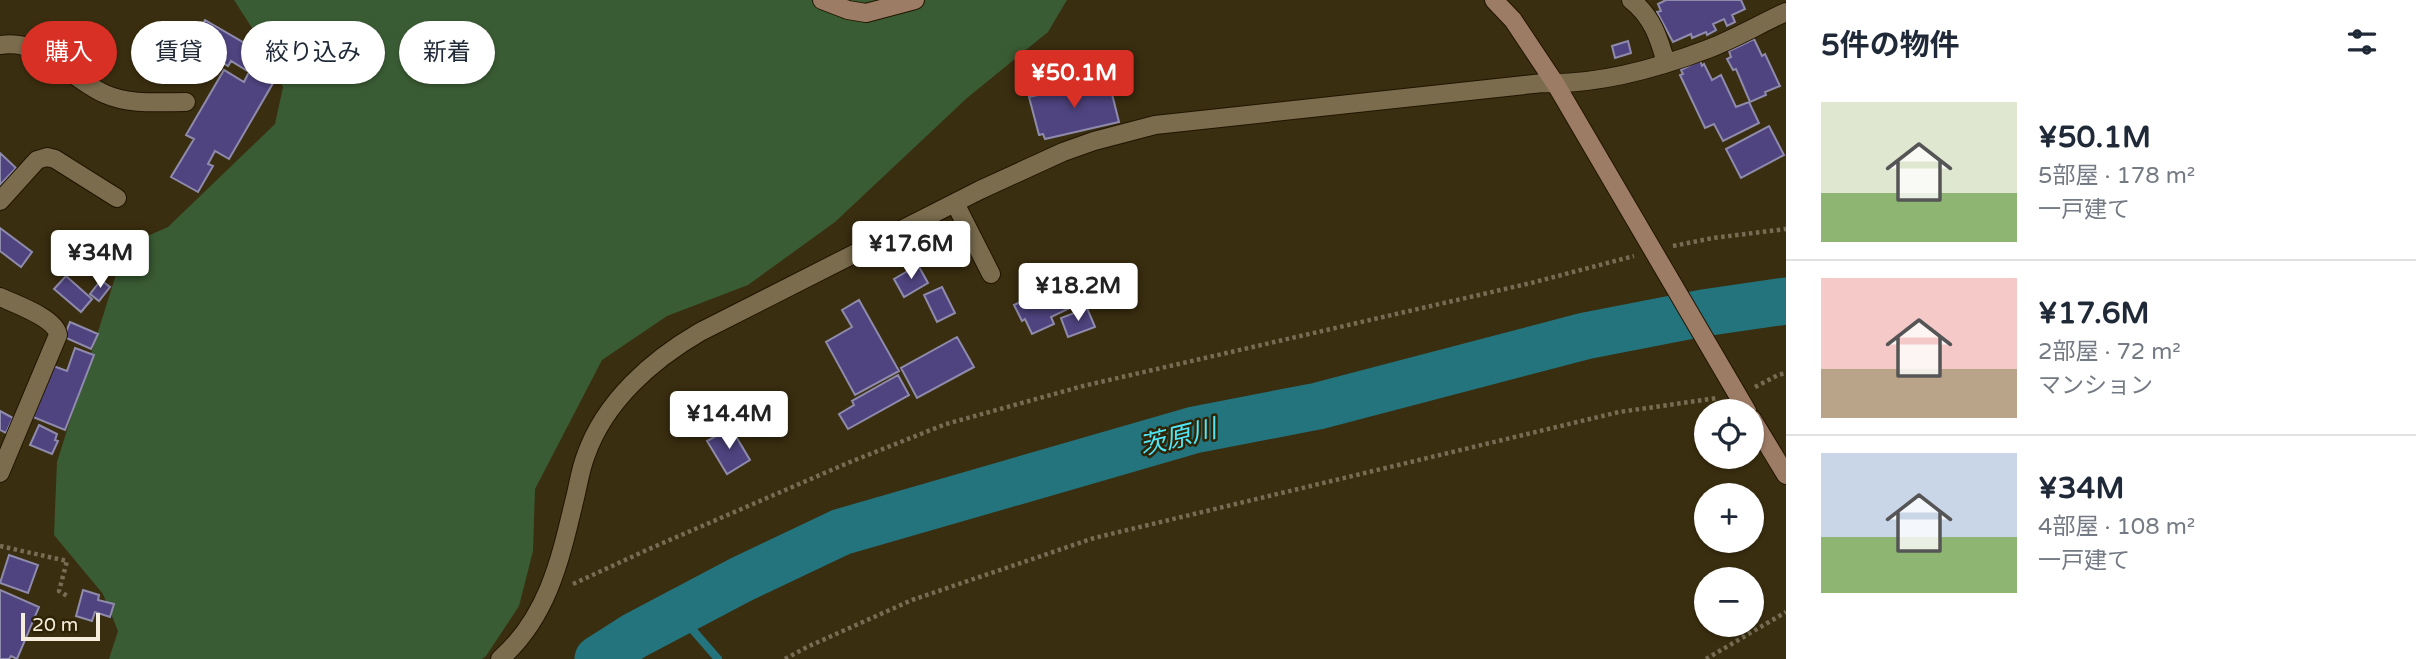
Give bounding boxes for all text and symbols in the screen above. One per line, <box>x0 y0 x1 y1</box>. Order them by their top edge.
chip: 購入 <box>21 21 117 84</box>
chip: 賃貸 <box>131 21 227 84</box>
chip: 絞り込み <box>241 21 385 84</box>
chip: 新着 <box>399 21 495 84</box>
icon: filters <box>2343 23 2381 61</box>
text: 5件の物件 <box>1821 27 1960 64</box>
pin: ¥50.1M <box>1017 50 1131 110</box>
text: ¥50.1M <box>1031 59 1117 87</box>
text: ¥50.1M <box>2038 119 2151 156</box>
icon: home <box>1877 130 1961 214</box>
text: 5部屋 · 178 m² <box>2038 162 2195 190</box>
text: 一戸建て <box>2038 196 2130 224</box>
pin: ¥17.6M <box>854 222 968 281</box>
pin: ¥34M <box>59 230 141 290</box>
text: ¥17.6M <box>868 230 954 258</box>
text: ¥34M <box>67 239 133 267</box>
pin: ¥18.2M <box>1021 264 1135 323</box>
text: ¥18.2M <box>1035 272 1121 300</box>
text: ¥17.6M <box>2038 295 2150 332</box>
icon: home <box>1877 306 1961 390</box>
text: 2部屋 · 72 m² <box>2038 338 2181 366</box>
text: マンション <box>2038 372 2153 400</box>
pin: ¥14.4M <box>672 392 786 451</box>
map controls <box>1694 399 1764 637</box>
button: locate <box>1694 399 1764 469</box>
text: ¥14.4M <box>686 400 772 428</box>
water label: 茨原川 <box>1137 412 1223 462</box>
text: ¥34M <box>2038 470 2124 507</box>
icon: home <box>1877 481 1961 565</box>
button: + <box>1694 483 1764 553</box>
text: 4部屋 · 108 m² <box>2038 513 2195 541</box>
text: 一戸建て <box>2038 547 2130 575</box>
button: − <box>1694 567 1764 637</box>
scale bar <box>21 610 100 642</box>
text: 20 m <box>32 614 78 636</box>

